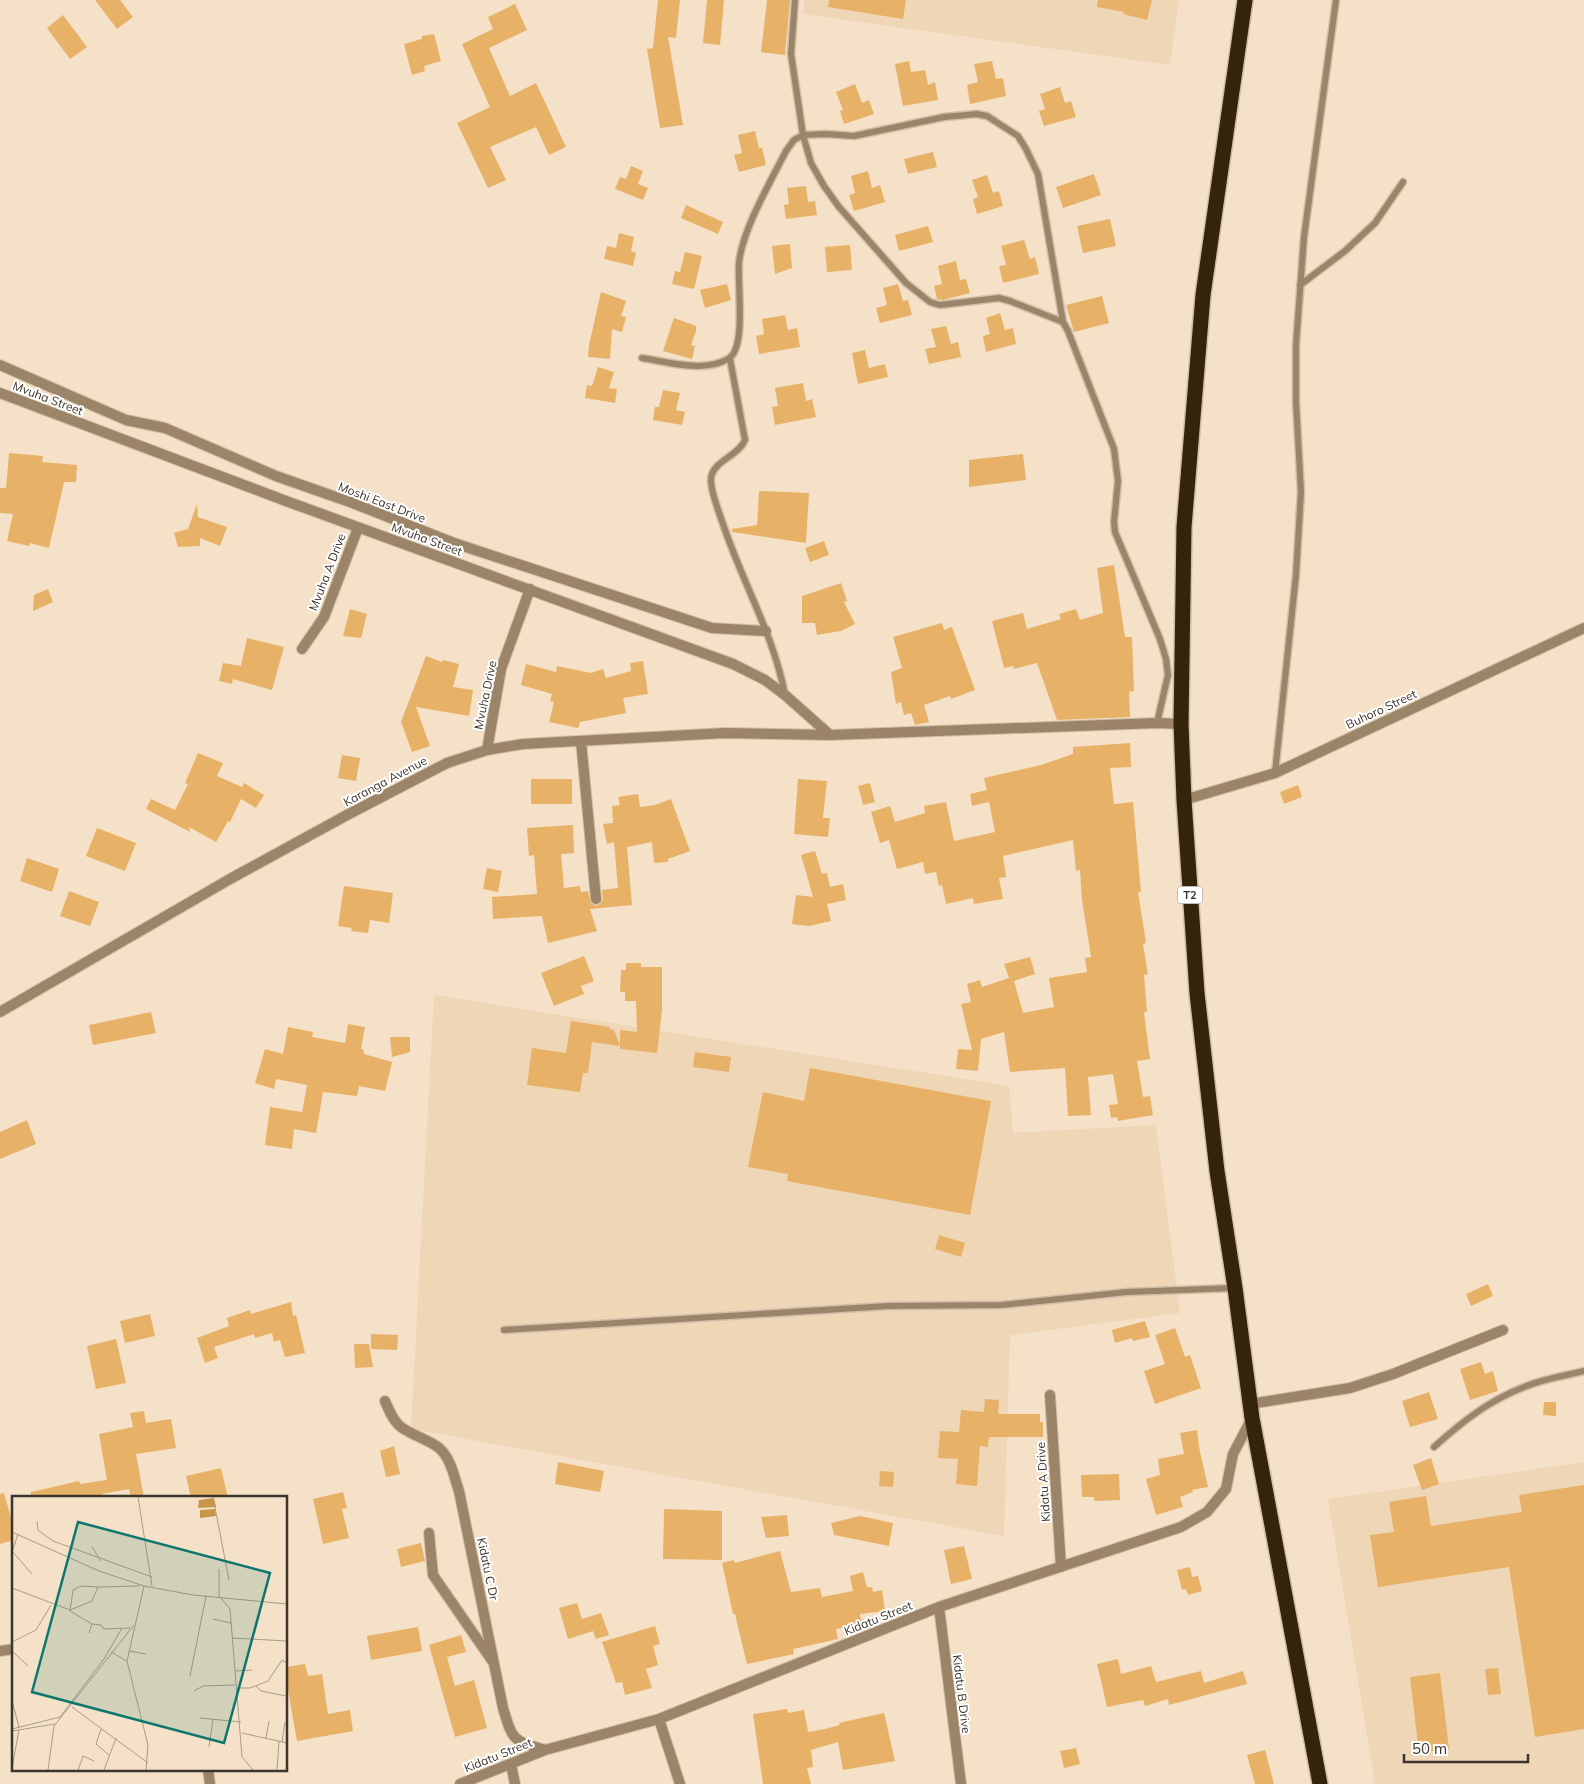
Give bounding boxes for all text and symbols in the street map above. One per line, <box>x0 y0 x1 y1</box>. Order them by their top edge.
street label: Mvuha Street <box>11 378 85 418</box>
street label: Moshi East Drive <box>336 478 428 526</box>
street label: Mvuha Street <box>390 519 464 559</box>
street label: Mvuha A Drive <box>305 531 349 613</box>
street label: Mvuha Drive <box>470 659 500 731</box>
street label: Buhoro Street <box>1343 686 1419 732</box>
street label: Karanga Avenue <box>341 753 429 809</box>
road number: T2 <box>1178 886 1202 904</box>
street label: Kidatu A Drive <box>1033 1442 1053 1522</box>
inset map <box>12 1496 288 1772</box>
street label: Kidatu C Dr <box>474 1536 502 1602</box>
street label: Kidatu Street <box>842 1598 914 1638</box>
street label: Kidatu B Drive <box>950 1654 974 1734</box>
scale bar <box>1404 1732 1528 1764</box>
street label: Kidatu Street <box>462 1735 534 1775</box>
text: 50 m <box>1412 1739 1447 1758</box>

